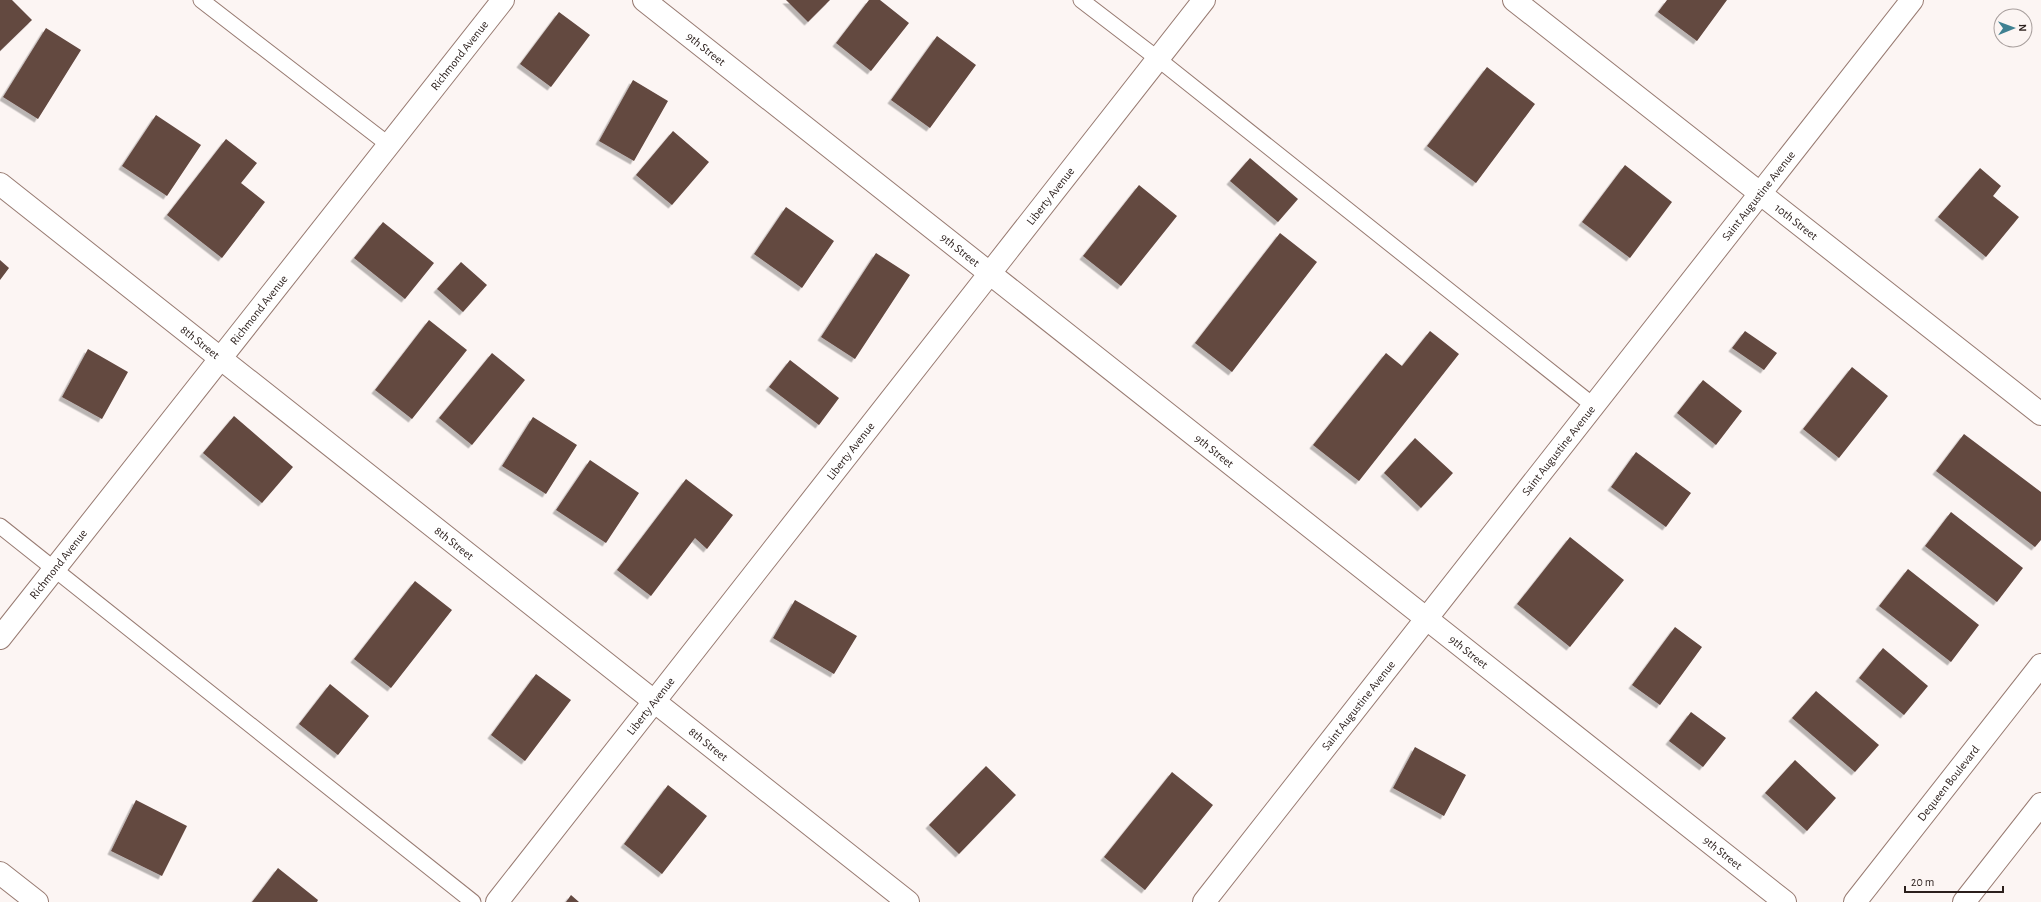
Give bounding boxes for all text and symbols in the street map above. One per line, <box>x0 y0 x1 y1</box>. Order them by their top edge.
north arrow <box>1993 8 2033 48</box>
street label: Richmond Avenue <box>428 18 490 92</box>
text: N <box>2017 24 2028 32</box>
street label: 9th Street <box>684 30 728 68</box>
street label: Saint Augustine Avenue <box>1720 148 1797 243</box>
street label: Liberty Avenue <box>1024 165 1077 227</box>
street label: 10th Street <box>1773 201 1820 242</box>
street label: 9th Street <box>938 231 982 269</box>
street label: Richmond Avenue <box>228 273 290 347</box>
street label: 8th Street <box>178 323 222 361</box>
street label: Saint Augustine Avenue <box>1520 403 1597 498</box>
street label: Liberty Avenue <box>824 420 877 482</box>
street label: 9th Street <box>1193 432 1236 470</box>
street label: 8th Street <box>432 524 476 562</box>
street label: Richmond Avenue <box>27 527 89 601</box>
street label: 9th Street <box>1447 633 1490 671</box>
street label: Saint Augustine Avenue <box>1319 658 1397 753</box>
street label: Liberty Avenue <box>624 675 677 737</box>
street label: 8th Street <box>687 725 730 763</box>
street label: Dequeen Boulevard <box>1915 743 1981 823</box>
street label: 9th Street <box>1701 834 1745 872</box>
scale bar <box>1905 868 2003 894</box>
text: 20 m <box>1911 876 1934 888</box>

